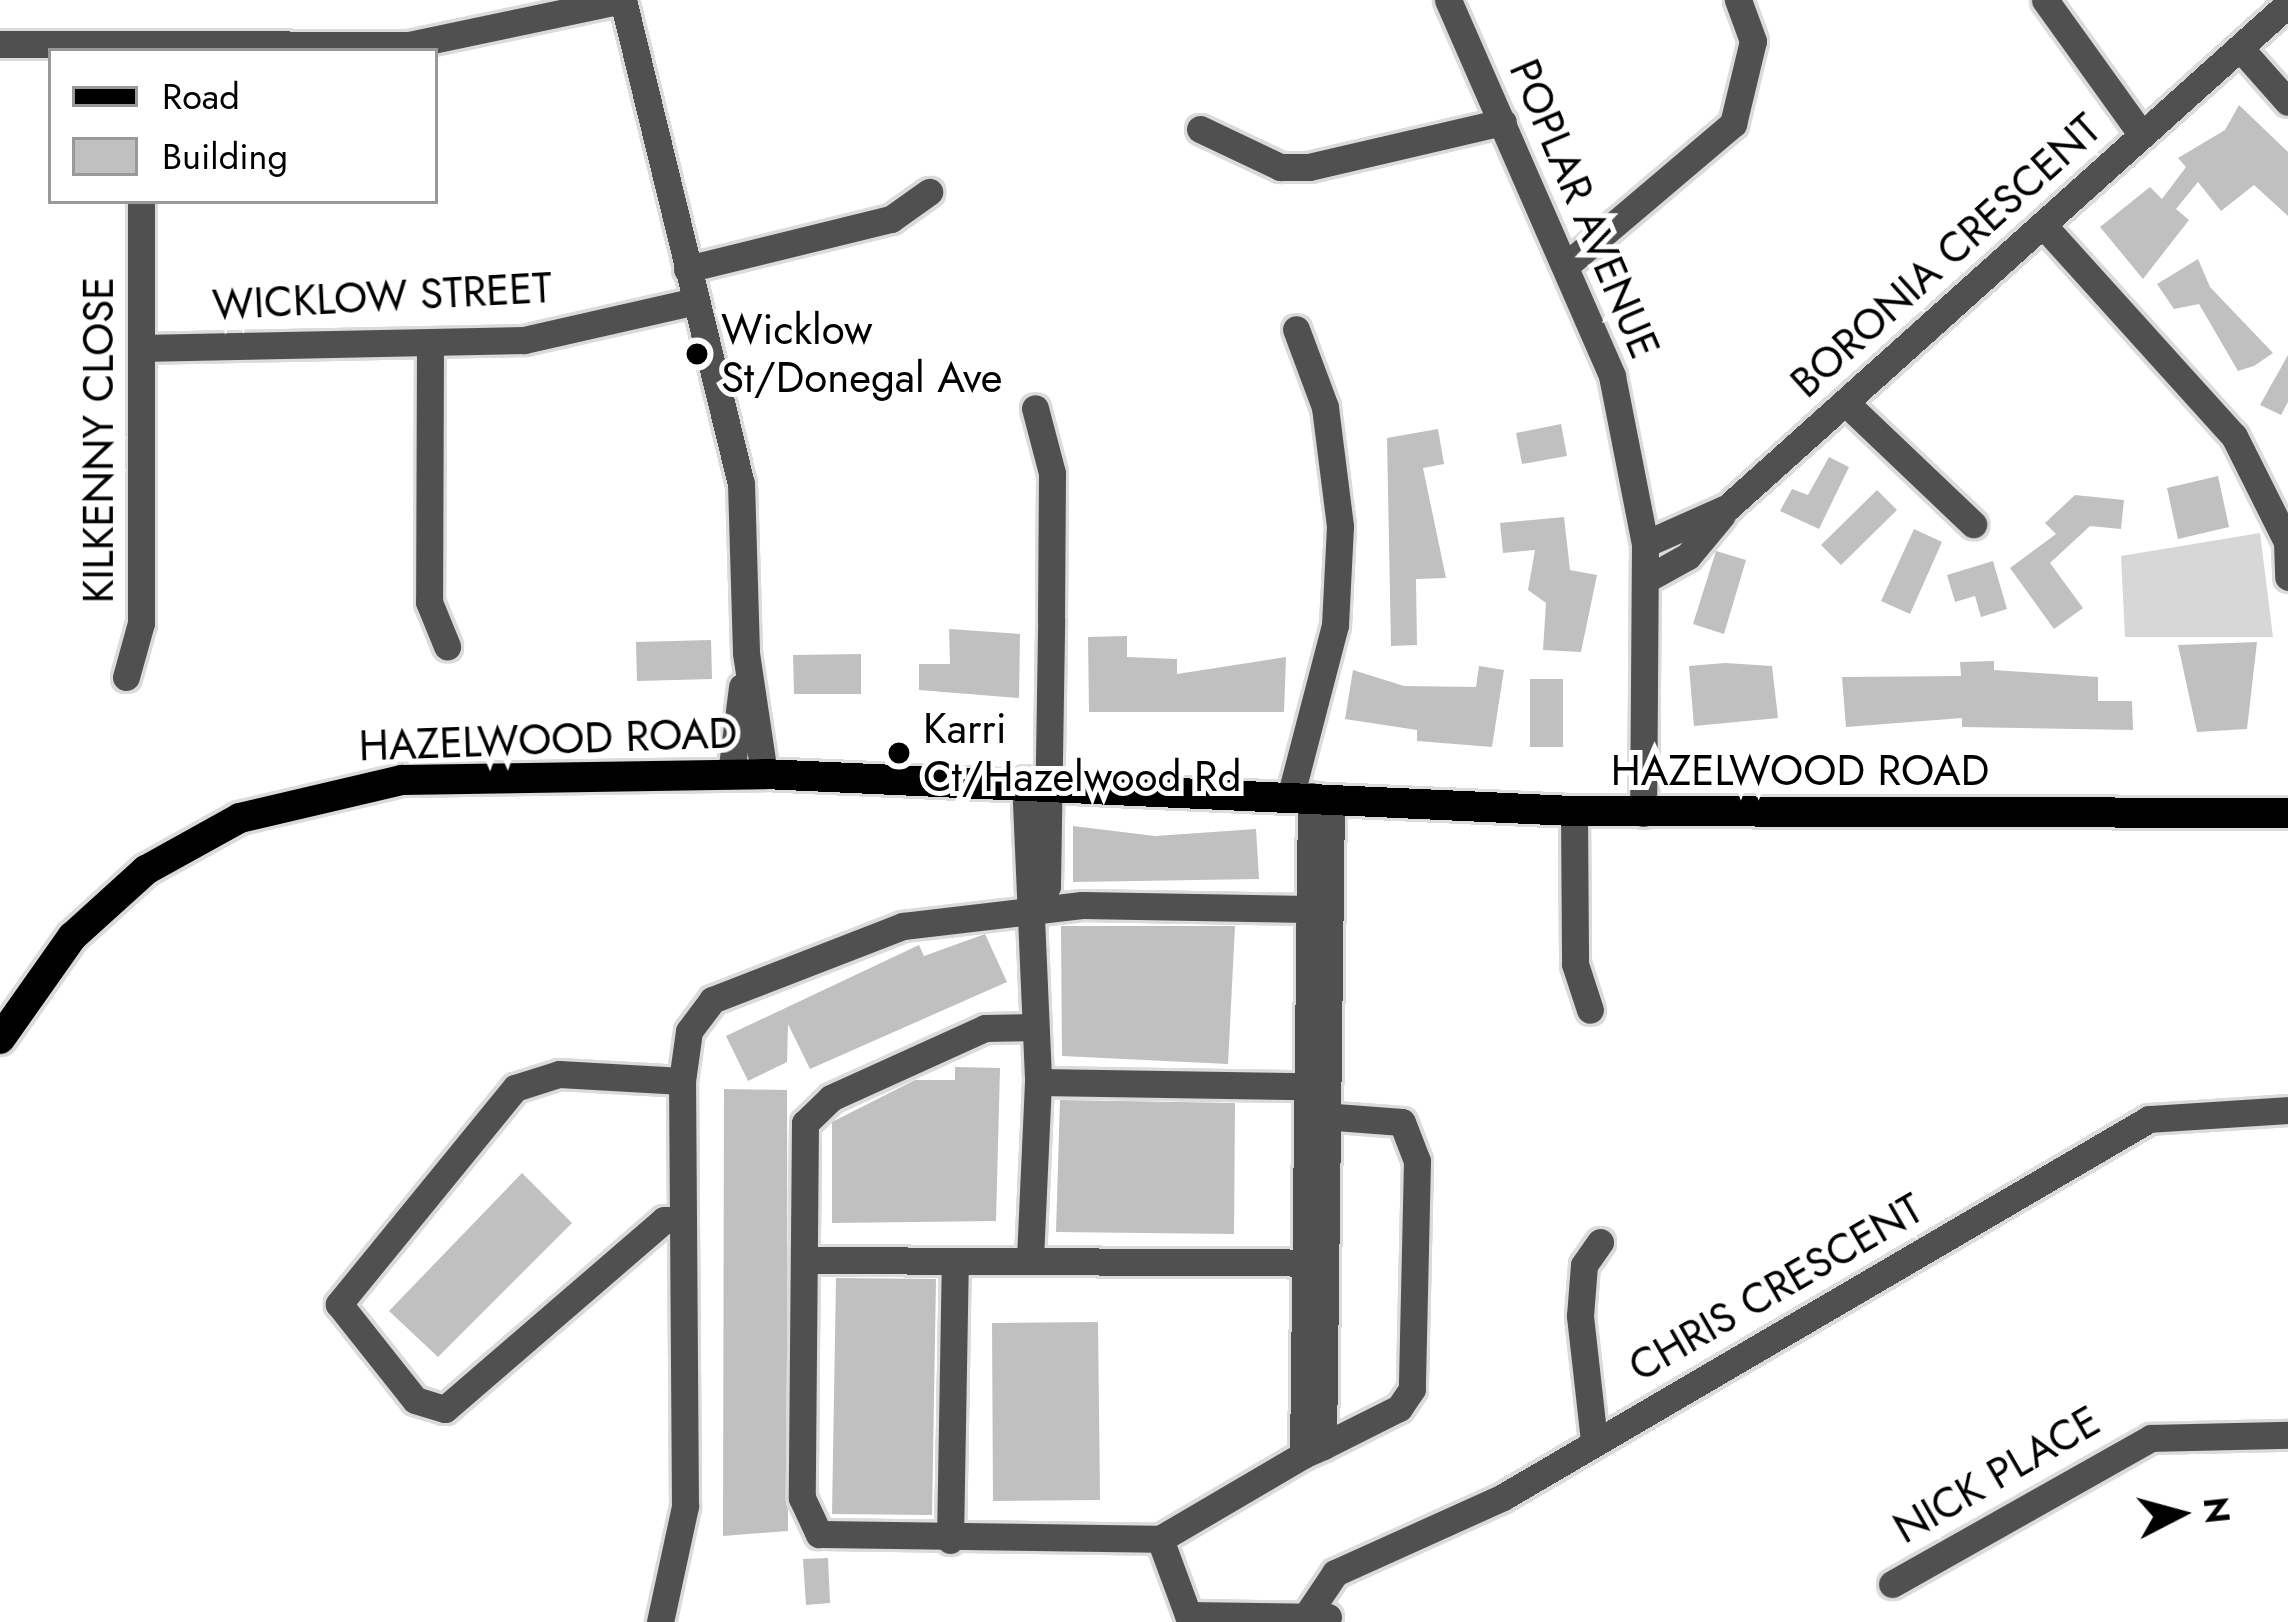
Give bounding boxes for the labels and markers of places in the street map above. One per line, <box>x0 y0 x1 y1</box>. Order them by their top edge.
place label: Wicklow St/Donegal Ave <box>721 305 1002 404</box>
marker: Wicklow St/Donegal Ave <box>684 341 710 367</box>
place label: Karri Ct/Hazelwood Rd <box>923 704 1241 802</box>
marker: Karri Ct/Hazelwood Rd <box>886 740 912 766</box>

